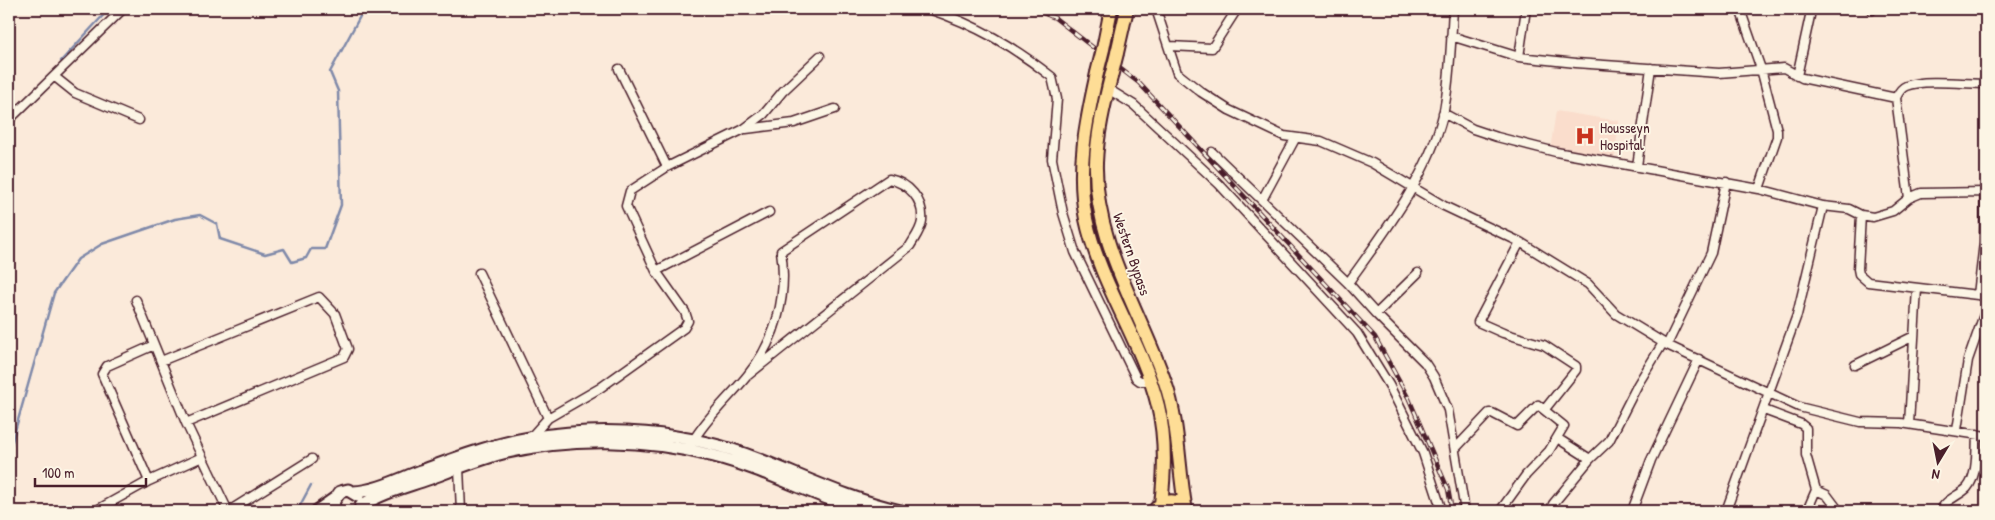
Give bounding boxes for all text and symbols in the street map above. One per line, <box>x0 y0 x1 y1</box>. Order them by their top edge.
place label: Housseyn Hospital <box>1600 117 1650 155</box>
hospital icon: Housseyn Hospital <box>1574 125 1596 147</box>
street label: Western Bypass <box>1108 210 1156 298</box>
north arrow <box>1912 438 1962 488</box>
scale bar <box>35 455 146 487</box>
text: 100 m <box>42 462 75 483</box>
text: N <box>1930 465 1941 485</box>

